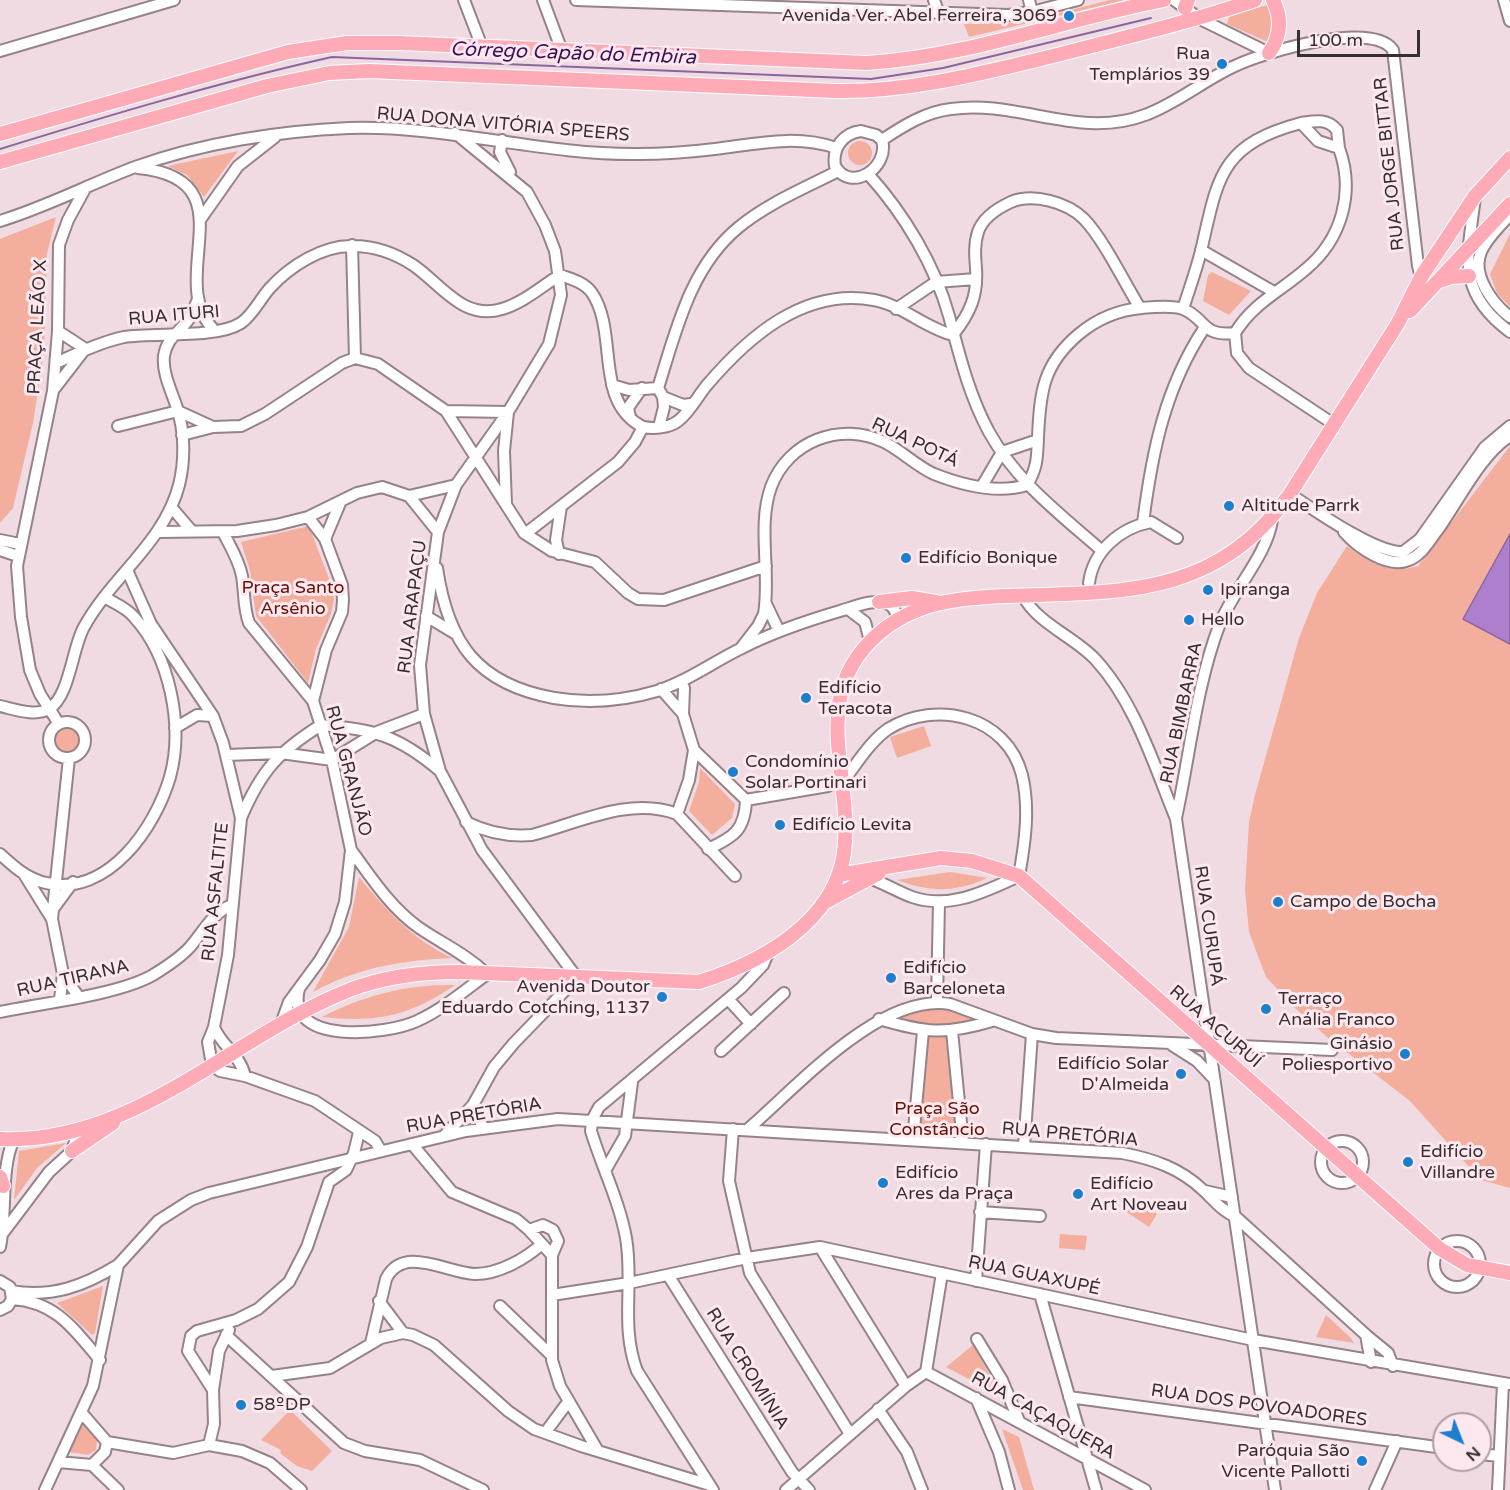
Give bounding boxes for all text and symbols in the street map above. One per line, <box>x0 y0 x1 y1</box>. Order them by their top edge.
place label: Avenida Ver. Abel Ferreira, 3069 <box>781 5 1057 27</box>
marker: Avenida Ver. Abel Ferreira, 3069 <box>1062 9 1076 23</box>
scale bar <box>1300 18 1423 56</box>
text: 100 m <box>1308 29 1363 51</box>
water label: Córrego Capão do Embira <box>450 38 696 70</box>
place label: Rua Templários 39 <box>1089 43 1210 86</box>
marker: Rua Templários 39 <box>1215 57 1229 71</box>
street label: RUA JORGE BITTAR <box>1370 76 1410 252</box>
street label: RUA DONA VITÓRIA SPEERS <box>376 103 630 147</box>
street label: PRAÇA LEÃO X <box>24 259 52 395</box>
street label: RUA ITURI <box>127 301 221 331</box>
street label: RUA POTÁ <box>868 413 962 473</box>
place label: Altitude Parrk <box>1241 495 1360 517</box>
marker: Altitude Parrk <box>1222 499 1236 513</box>
street label: RUA ARAPAÇU <box>394 539 432 675</box>
place label: Edifício Bonique <box>918 547 1057 569</box>
marker: Edifício Bonique <box>899 551 913 565</box>
park label: Praça Santo Arsênio <box>242 577 344 620</box>
place label: Ipiranga <box>1220 579 1290 601</box>
marker: Ipiranga <box>1201 583 1215 597</box>
place label: Hello <box>1201 609 1244 631</box>
marker: Hello <box>1182 613 1196 627</box>
street label: RUA BIMBARRA <box>1156 640 1208 786</box>
place label: Edifício Teracota <box>818 677 892 720</box>
marker: Edifício Teracota <box>799 691 813 705</box>
street label: RUA GRANJÃO <box>320 703 376 839</box>
place label: Condomínio Solar Portinari <box>745 751 867 794</box>
marker: Condomínio Solar Portinari <box>726 765 740 779</box>
place label: Edifício Levita <box>792 814 912 836</box>
marker: Edifício Levita <box>773 818 787 832</box>
street label: RUA ASFALTITE <box>198 821 234 963</box>
street label: RUA CURUPÁ <box>1189 864 1227 988</box>
place label: Campo de Bocha <box>1290 891 1436 913</box>
marker: Campo de Bocha <box>1271 895 1285 909</box>
street label: RUA TIRANA <box>15 956 131 1002</box>
place label: Edifício Barceloneta <box>903 957 1005 1000</box>
marker: Edifício Barceloneta <box>884 971 898 985</box>
place label: Avenida Doutor Eduardo Cotching, 1137 <box>441 976 650 1018</box>
street label: RUA ACURUÍ <box>1164 981 1266 1073</box>
place label: Terraço Anália Franco <box>1278 988 1395 1030</box>
marker: Avenida Doutor Eduardo Cotching, 1137 <box>655 990 669 1004</box>
marker: Terraço Anália Franco <box>1259 1002 1273 1016</box>
place label: Ginásio Poliesportivo <box>1282 1033 1393 1076</box>
marker: Ginásio Poliesportivo <box>1398 1047 1412 1061</box>
place label: Edifício Solar D'Almeida <box>1057 1053 1169 1096</box>
marker: Edifício Solar D'Almeida <box>1174 1067 1188 1081</box>
street label: RUA PRETÓRIA <box>405 1093 543 1139</box>
park label: Praça São Constâncio <box>889 1098 985 1140</box>
street label: RUA PRETÓRIA <box>1001 1118 1139 1152</box>
place label: Edifício Villandre <box>1420 1141 1495 1184</box>
marker: Edifício Villandre <box>1401 1155 1415 1169</box>
place label: Edifício Ares da Praça <box>895 1162 1013 1204</box>
place label: Edifício Art Noveau <box>1090 1173 1187 1216</box>
marker: Edifício Ares da Praça <box>876 1176 890 1190</box>
marker: Edifício Art Noveau <box>1071 1187 1085 1201</box>
street label: RUA GUAXUPÉ <box>966 1251 1102 1301</box>
street label: RUA CROMÍNIA <box>701 1304 793 1434</box>
street label: RUA CAÇAQUERA <box>967 1367 1119 1465</box>
street label: RUA DOS POVOADORES <box>1149 1380 1369 1432</box>
place label: 58ºDP <box>253 1394 310 1416</box>
marker: 58ºDP <box>234 1398 248 1412</box>
north arrow <box>1432 1412 1492 1472</box>
place label: Paróquia São Vicente Pallotti <box>1221 1440 1350 1482</box>
text: N <box>1461 1442 1484 1465</box>
marker: Paróquia São Vicente Pallotti <box>1355 1454 1369 1468</box>

